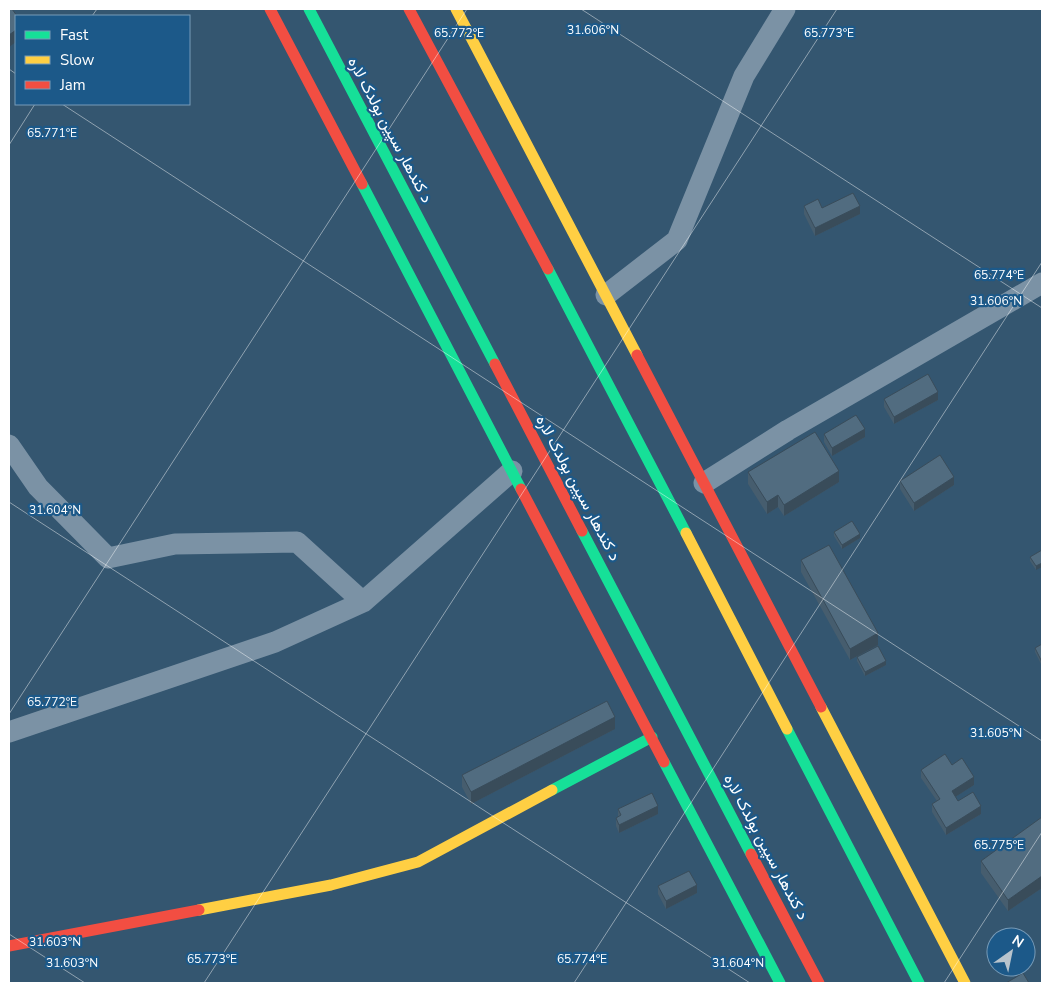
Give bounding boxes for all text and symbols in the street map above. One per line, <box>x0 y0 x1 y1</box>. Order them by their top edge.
legend <box>15 15 190 105</box>
text: 31.606°N <box>567 22 619 38</box>
text: Fast <box>60 25 89 45</box>
text: 65.772°E <box>434 25 484 41</box>
text: 65.773°E <box>804 25 854 41</box>
text: Slow <box>60 50 95 70</box>
street label: د کندهار سپین بولدک لاره <box>342 53 438 207</box>
text: Jam <box>59 75 86 95</box>
text: 65.771°E <box>27 125 77 141</box>
text: 65.774°E <box>974 267 1024 283</box>
text: 31.606°N <box>970 293 1022 309</box>
street label: د کندهار سپین بولدک لاره <box>530 411 626 565</box>
text: 31.604°N <box>29 502 81 518</box>
text: 65.772°E <box>27 694 77 710</box>
text: 31.605°N <box>970 725 1022 741</box>
street label: د کندهار سپین بولدک لاره <box>718 770 814 924</box>
text: 65.775°E <box>974 837 1024 853</box>
north arrow <box>986 927 1036 977</box>
text: N <box>1008 931 1027 952</box>
text: 31.603°N <box>29 934 81 950</box>
text: 65.773°E <box>187 951 237 967</box>
text: 65.774°E <box>557 951 607 967</box>
text: 31.603°N <box>46 955 98 971</box>
text: 31.604°N <box>712 955 764 971</box>

